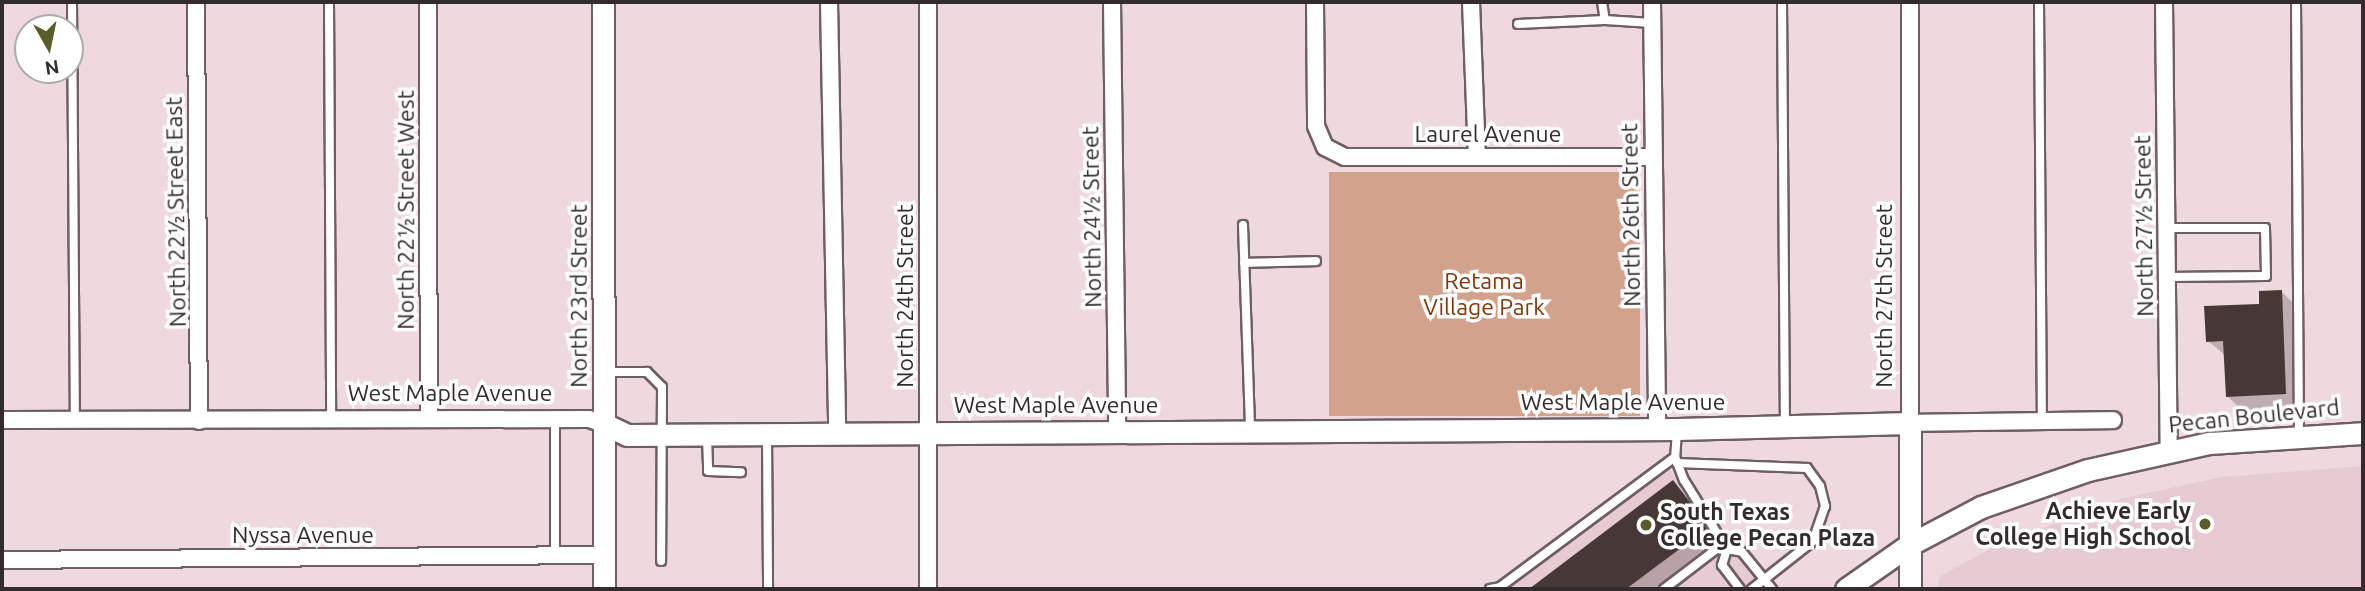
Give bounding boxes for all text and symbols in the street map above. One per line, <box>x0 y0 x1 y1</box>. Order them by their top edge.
north arrow <box>14 14 84 84</box>
text: N <box>43 56 61 80</box>
street label: North 22½ Street West <box>392 90 420 330</box>
street label: North 22½ Street East <box>160 97 192 327</box>
street label: Laurel Avenue <box>1415 120 1561 148</box>
street label: North 26th Street <box>1616 123 1646 307</box>
street label: North 24½ Street <box>1077 126 1107 308</box>
street label: North 27½ Street <box>2129 135 2159 317</box>
street label: North 23rd Street <box>565 204 593 388</box>
street label: North 24th Street <box>891 204 919 388</box>
street label: North 27th Street <box>1870 204 1898 388</box>
park label: Retama Village Park <box>1423 267 1545 321</box>
street label: West Maple Avenue <box>348 379 552 407</box>
street label: West Maple Avenue <box>1521 388 1725 416</box>
street label: West Maple Avenue <box>954 391 1158 419</box>
street label: Pecan Boulevard <box>2167 393 2341 439</box>
place label: Achieve Early College High School <box>1975 497 2191 551</box>
place label: South Texas College Pecan Plaza <box>1660 498 1875 552</box>
marker: Achieve Early College High School <box>2197 516 2213 532</box>
marker: South Texas College Pecan Plaza <box>1638 517 1654 533</box>
street label: Nyssa Avenue <box>232 521 374 549</box>

